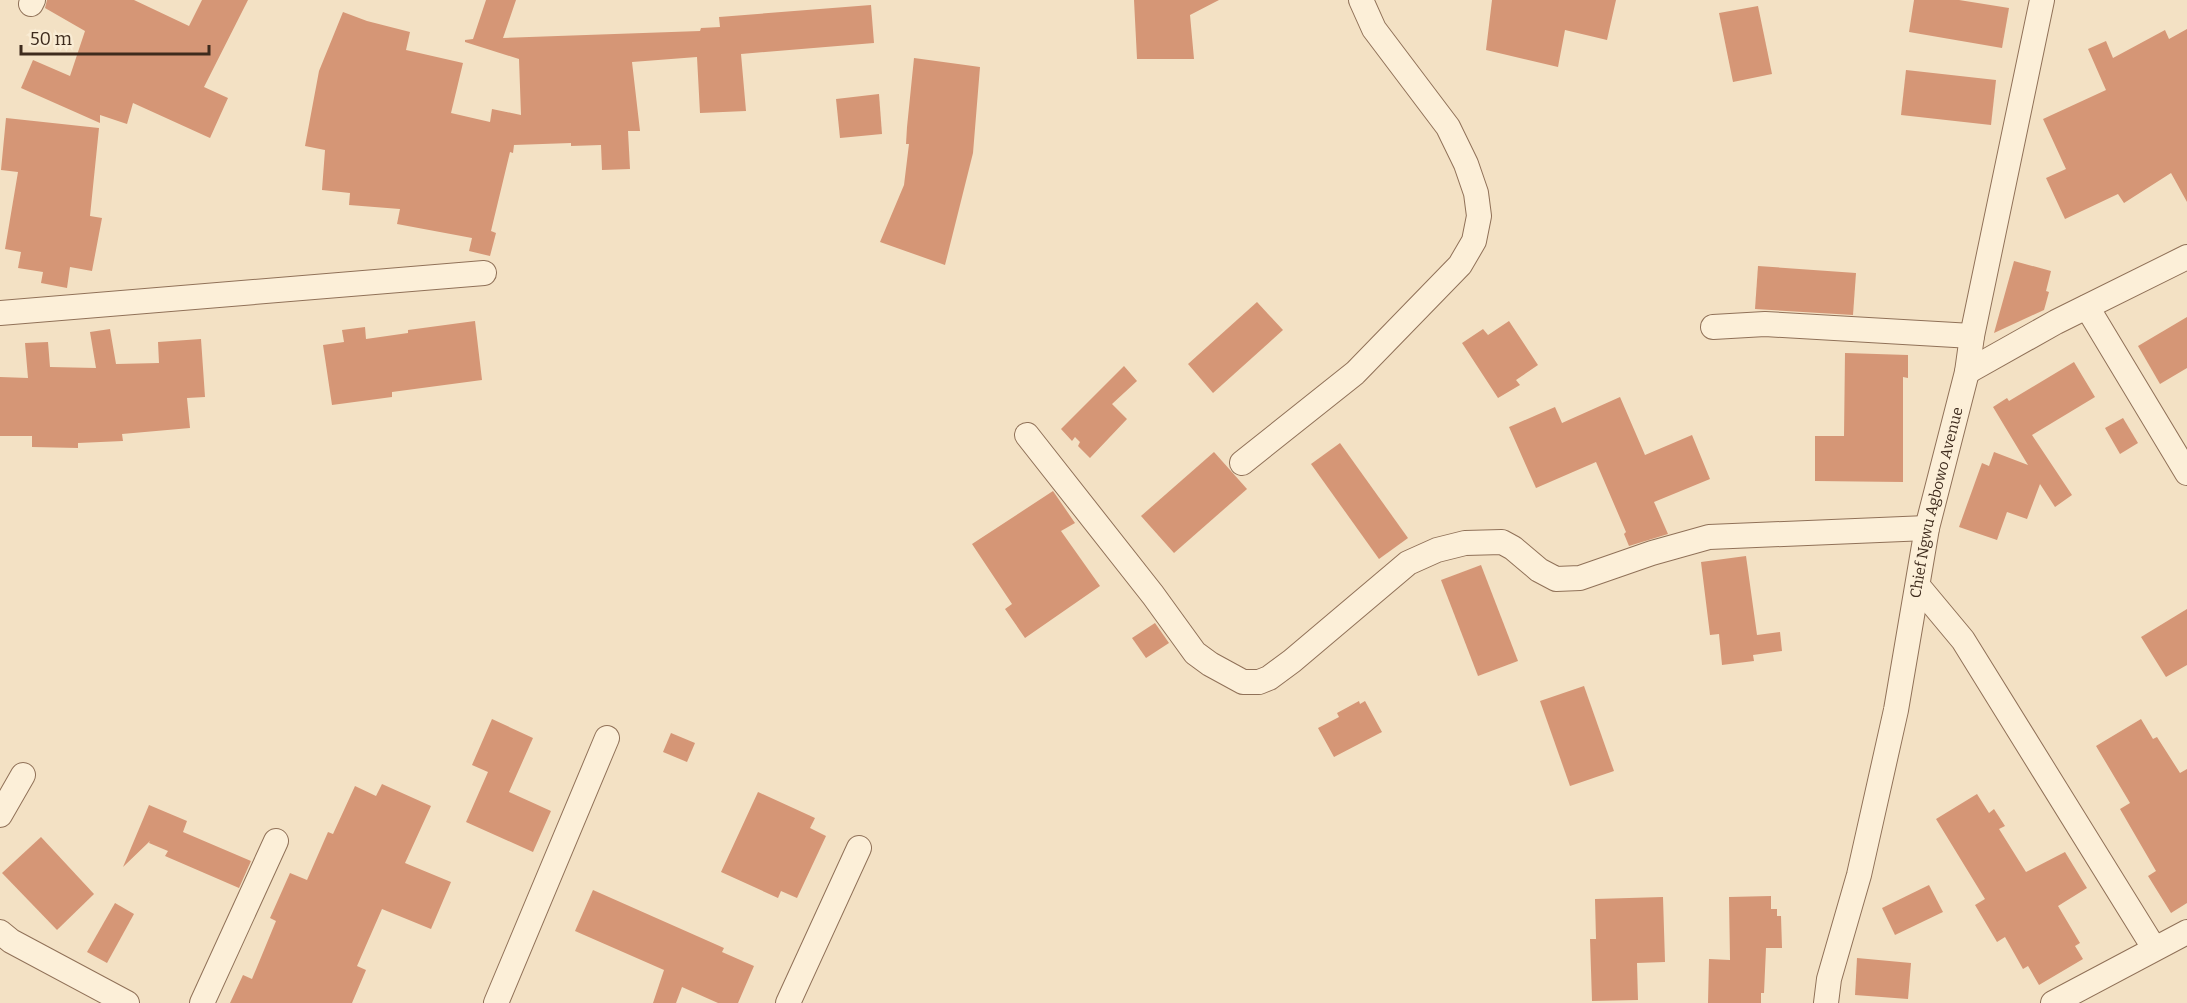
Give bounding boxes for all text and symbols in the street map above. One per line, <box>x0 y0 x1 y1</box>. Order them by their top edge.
scale bar <box>21 18 208 56</box>
text: 50 m <box>30 28 72 50</box>
street label: Chief Ngwu Agbowo Avenue <box>1906 405 1967 599</box>

